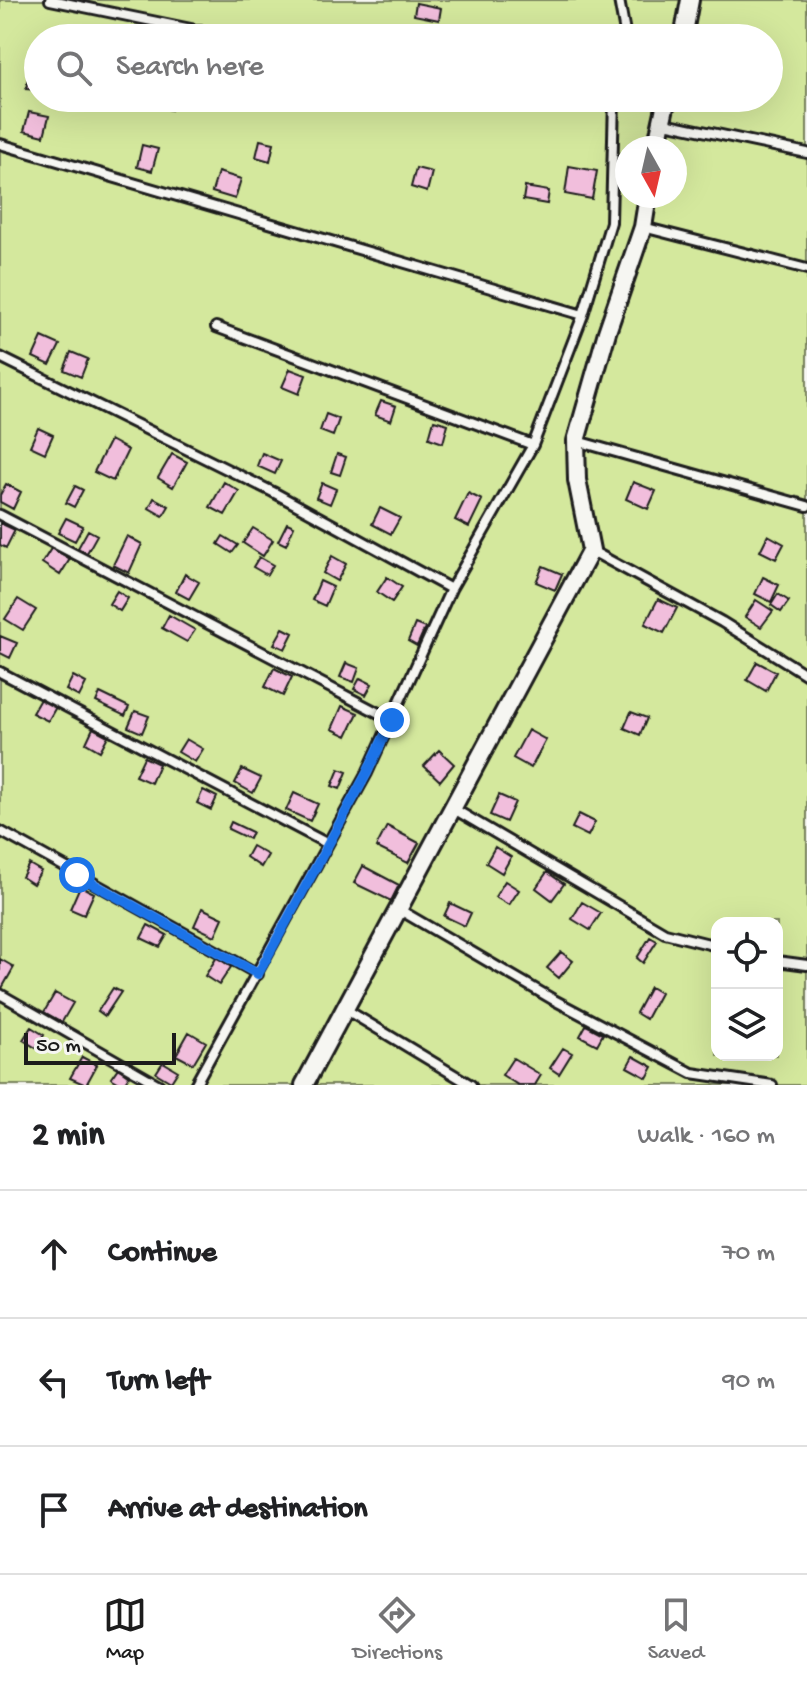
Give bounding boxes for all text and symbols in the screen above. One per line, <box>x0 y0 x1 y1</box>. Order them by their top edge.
search box <box>24 24 783 112</box>
icon: search <box>52 46 96 90</box>
text: Search here <box>116 51 264 86</box>
north arrow <box>615 136 687 208</box>
route end <box>374 702 410 738</box>
route start <box>59 857 95 893</box>
map controls <box>711 917 783 1061</box>
button: locate <box>711 917 783 989</box>
button: layers <box>711 989 783 1061</box>
scale bar <box>24 1029 176 1065</box>
text: 50 m <box>36 1034 81 1060</box>
text: 2 min <box>32 1117 104 1157</box>
text: Walk · 160 m <box>638 1122 775 1153</box>
icon: ahead <box>32 1232 76 1276</box>
text: Continue <box>108 1237 217 1272</box>
text: 70 m <box>722 1239 775 1270</box>
icon: left <box>32 1360 76 1404</box>
text: Turn left <box>108 1365 209 1400</box>
text: 90 m <box>723 1367 775 1398</box>
icon: arrive <box>32 1488 76 1532</box>
text: Arrive at destination <box>108 1493 368 1528</box>
tab: Map <box>103 1593 147 1667</box>
tab: Directions <box>353 1593 442 1667</box>
tab: Saved <box>648 1593 704 1667</box>

